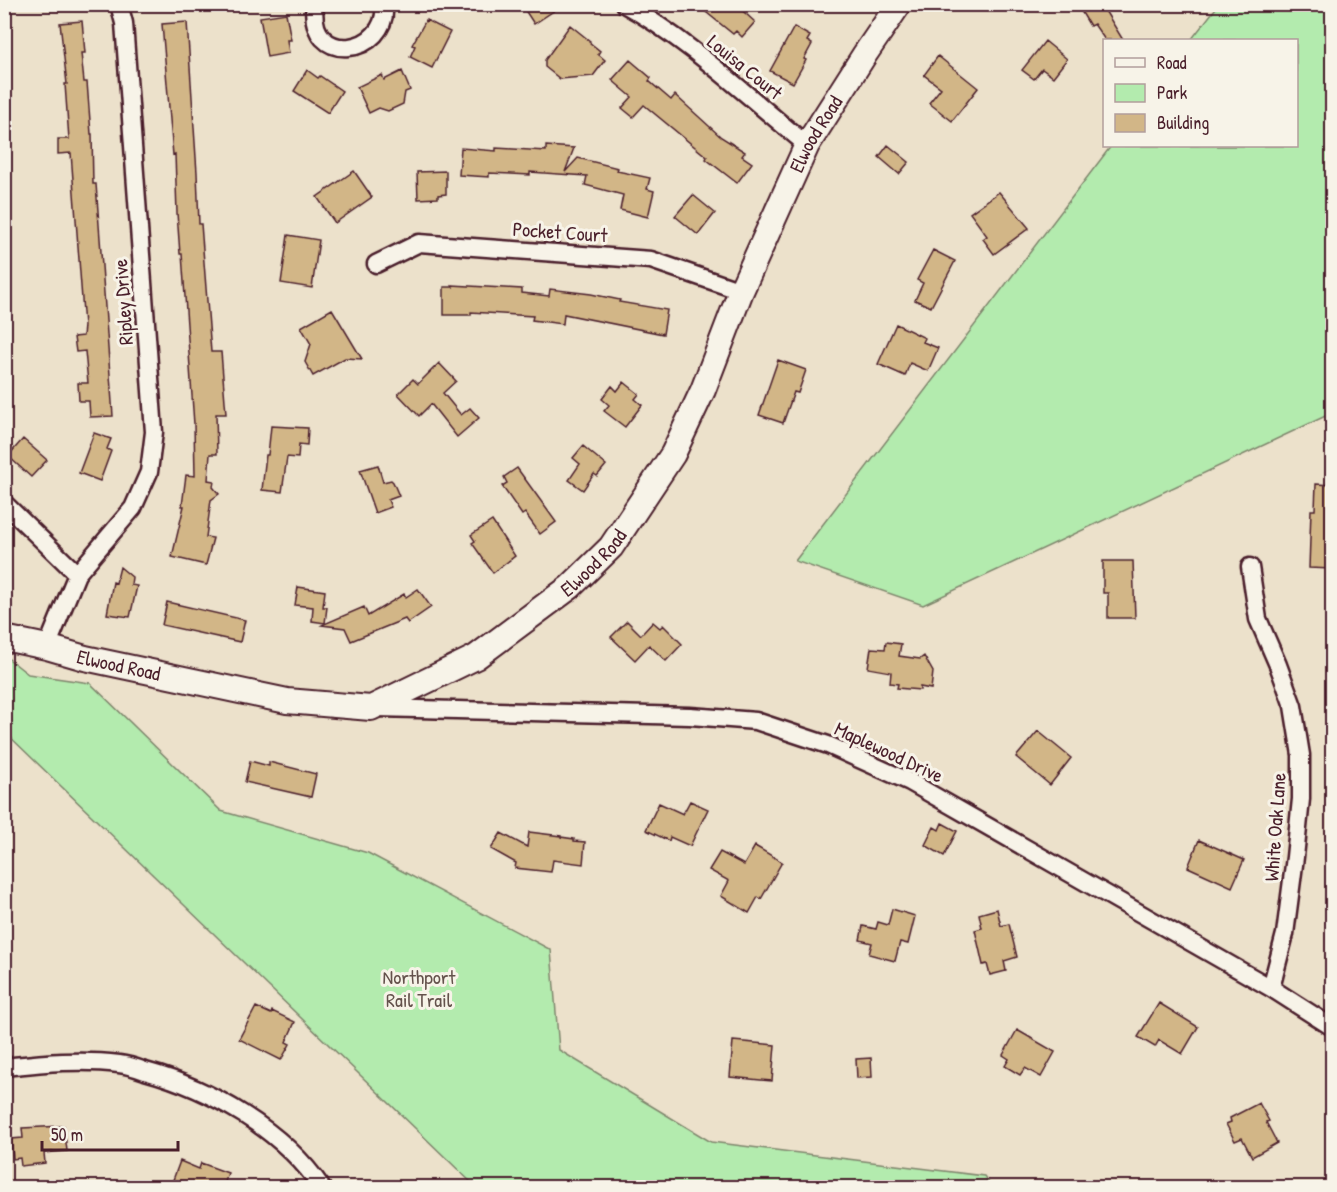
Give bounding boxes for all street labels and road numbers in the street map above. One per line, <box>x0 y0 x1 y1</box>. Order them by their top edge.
street label: Louisa Court <box>702 28 790 106</box>
street label: Elwood Road <box>782 90 848 176</box>
street label: Pocket Court <box>512 215 609 248</box>
street label: Ripley Drive <box>106 258 139 346</box>
street label: Elwood Road <box>555 523 632 603</box>
street label: Elwood Road <box>74 642 163 687</box>
street label: Maplewood Drive <box>830 715 948 789</box>
street label: White Oak Lane <box>1257 772 1292 882</box>

